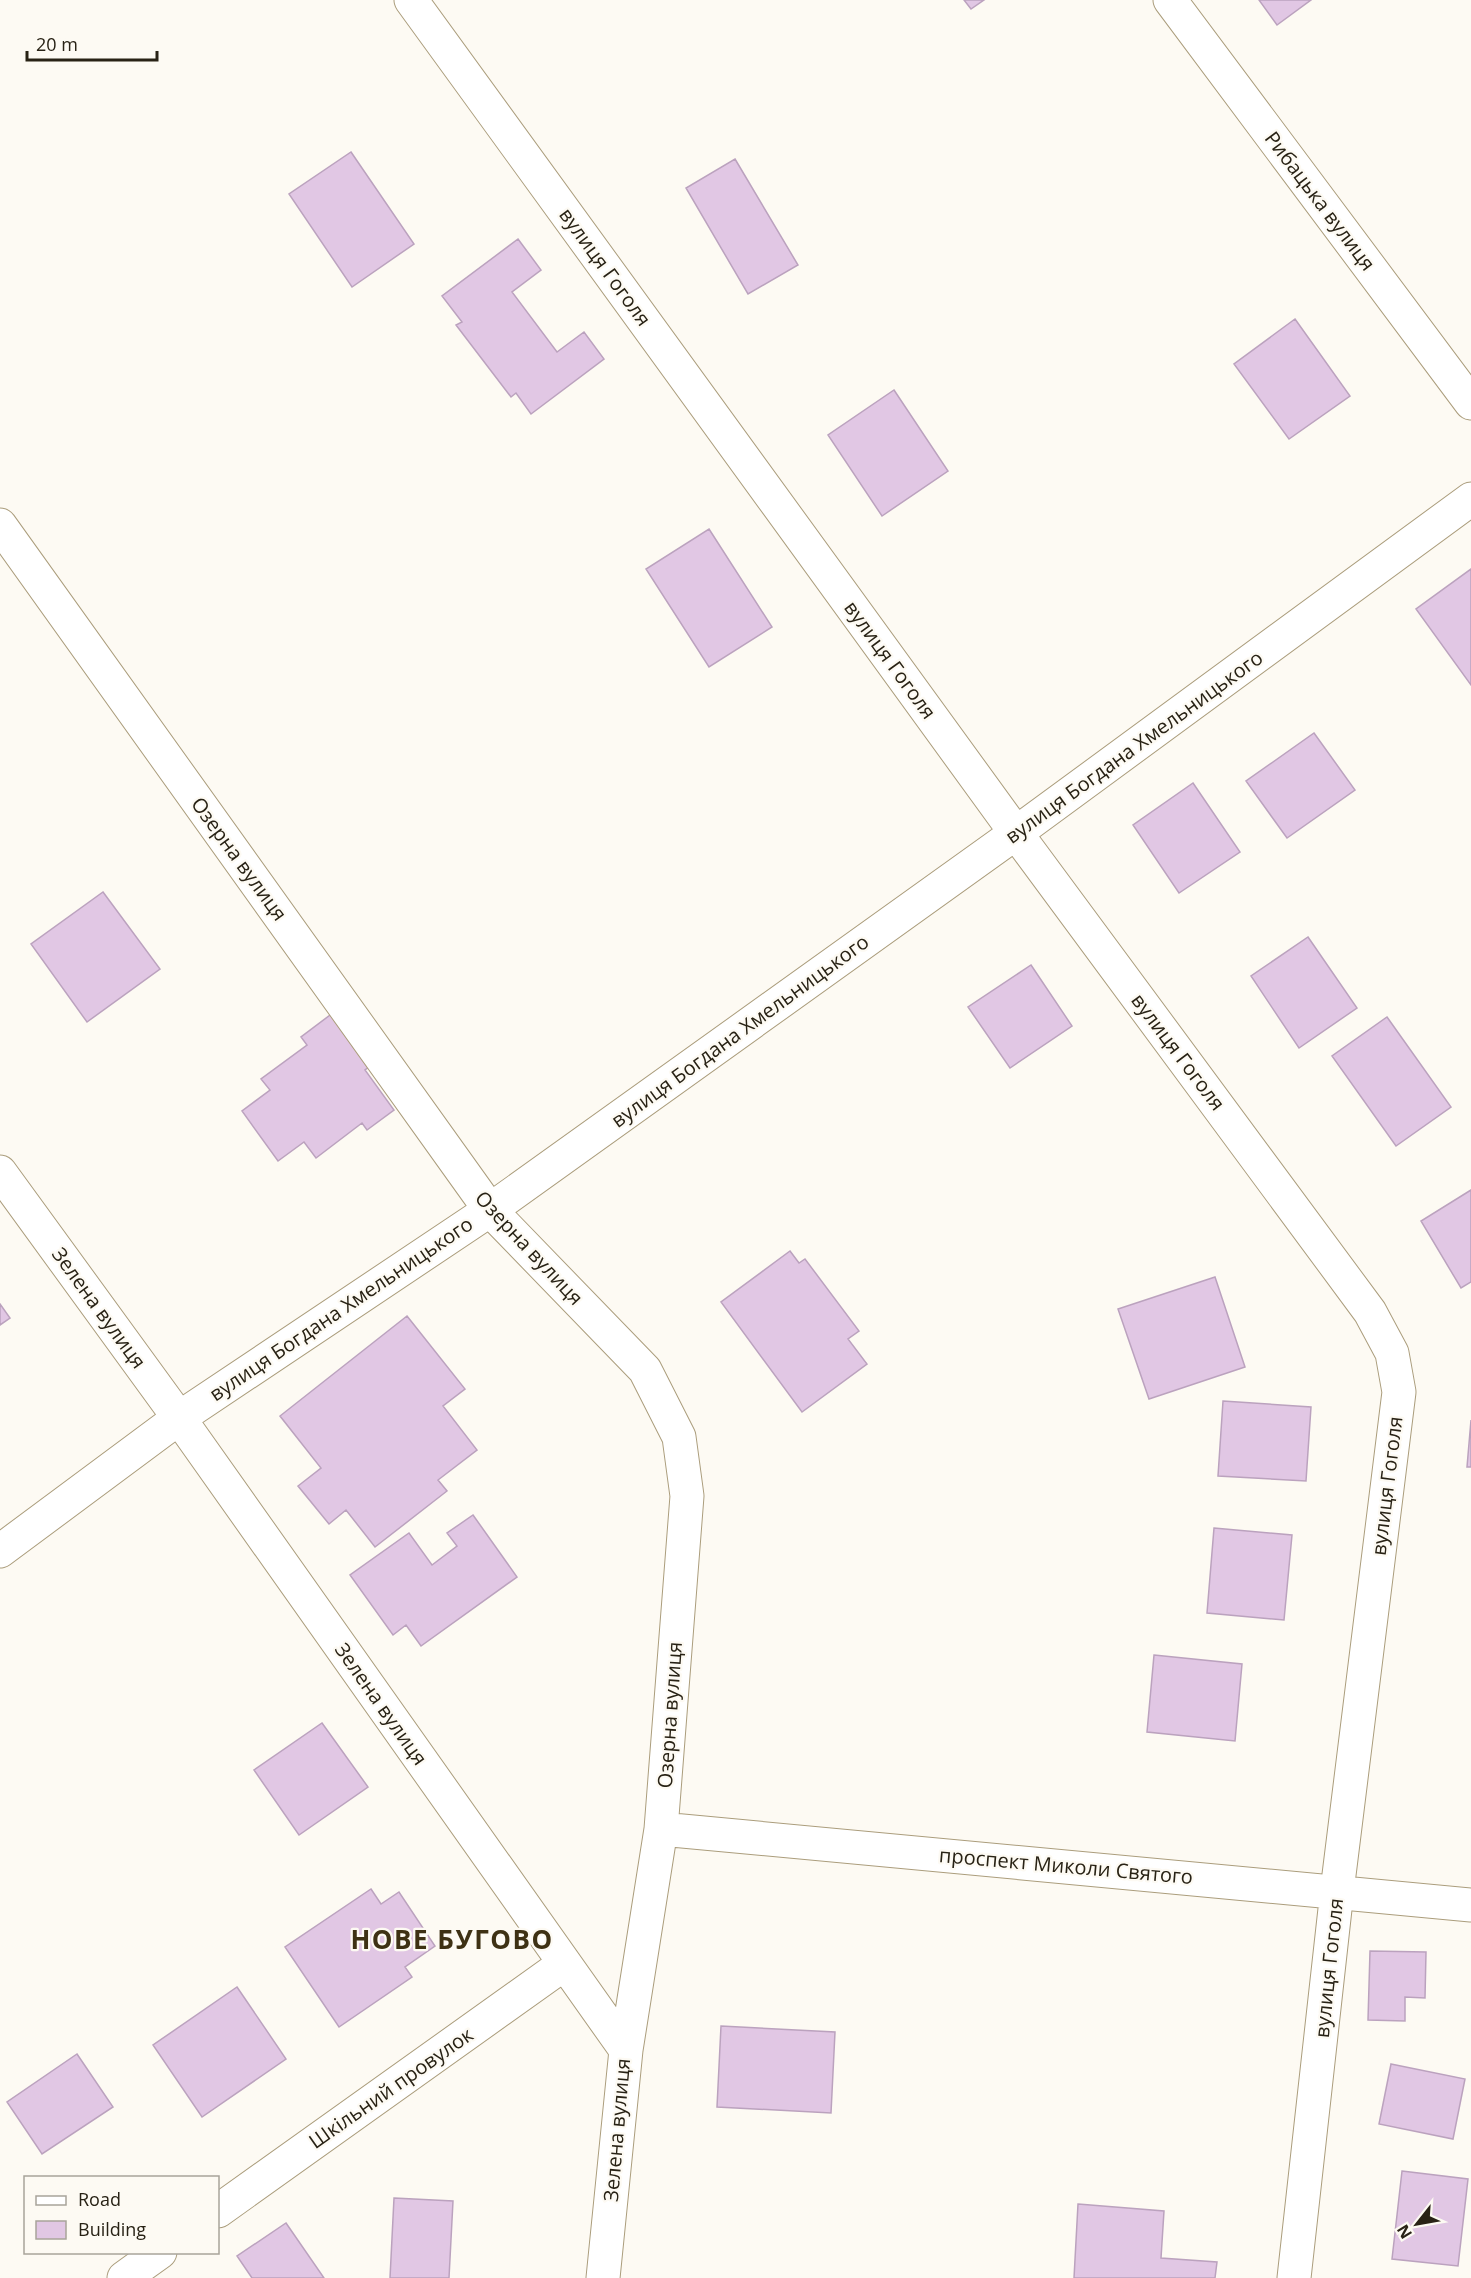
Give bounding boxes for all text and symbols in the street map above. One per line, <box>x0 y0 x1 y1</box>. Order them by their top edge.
scale bar <box>27 24 158 62</box>
text: 20 m <box>36 32 78 56</box>
street label: Рибацька вулиця <box>1259 126 1382 276</box>
street label: вулиця Гоголя <box>553 202 657 331</box>
street label: вулиця Гоголя <box>838 595 942 724</box>
street label: вулиця Богдана Хмельницького <box>999 644 1268 849</box>
street label: Озерна вулиця <box>185 791 294 926</box>
street label: вулиця Богдана Хмельницького <box>605 928 874 1133</box>
street label: вулиця Гоголя <box>1125 988 1231 1116</box>
street label: Озерна вулиця <box>469 1185 589 1311</box>
street label: вулиця Богдана Хмельницького <box>204 1210 478 1407</box>
street label: Зелена вулиця <box>46 1242 153 1374</box>
street label: вулиця Гоголя <box>1365 1415 1408 1557</box>
street label: Зелена вулиця <box>329 1637 434 1770</box>
street label: Озерна вулиця <box>651 1641 688 1789</box>
street label: проспект Миколи Святого <box>938 1841 1194 1890</box>
street label: вулиця Гоголя <box>1308 1897 1349 2039</box>
district label: НОВЕ БУГОВО <box>350 1921 554 1957</box>
street label: Шкільний провулок <box>303 2020 479 2154</box>
street label: Зелена вулиця <box>597 2057 636 2203</box>
legend <box>24 2176 219 2254</box>
text: Road <box>78 2187 121 2211</box>
north arrow <box>1387 2194 1447 2254</box>
text: Building <box>78 2217 146 2241</box>
text: N <box>1391 2220 1417 2243</box>

